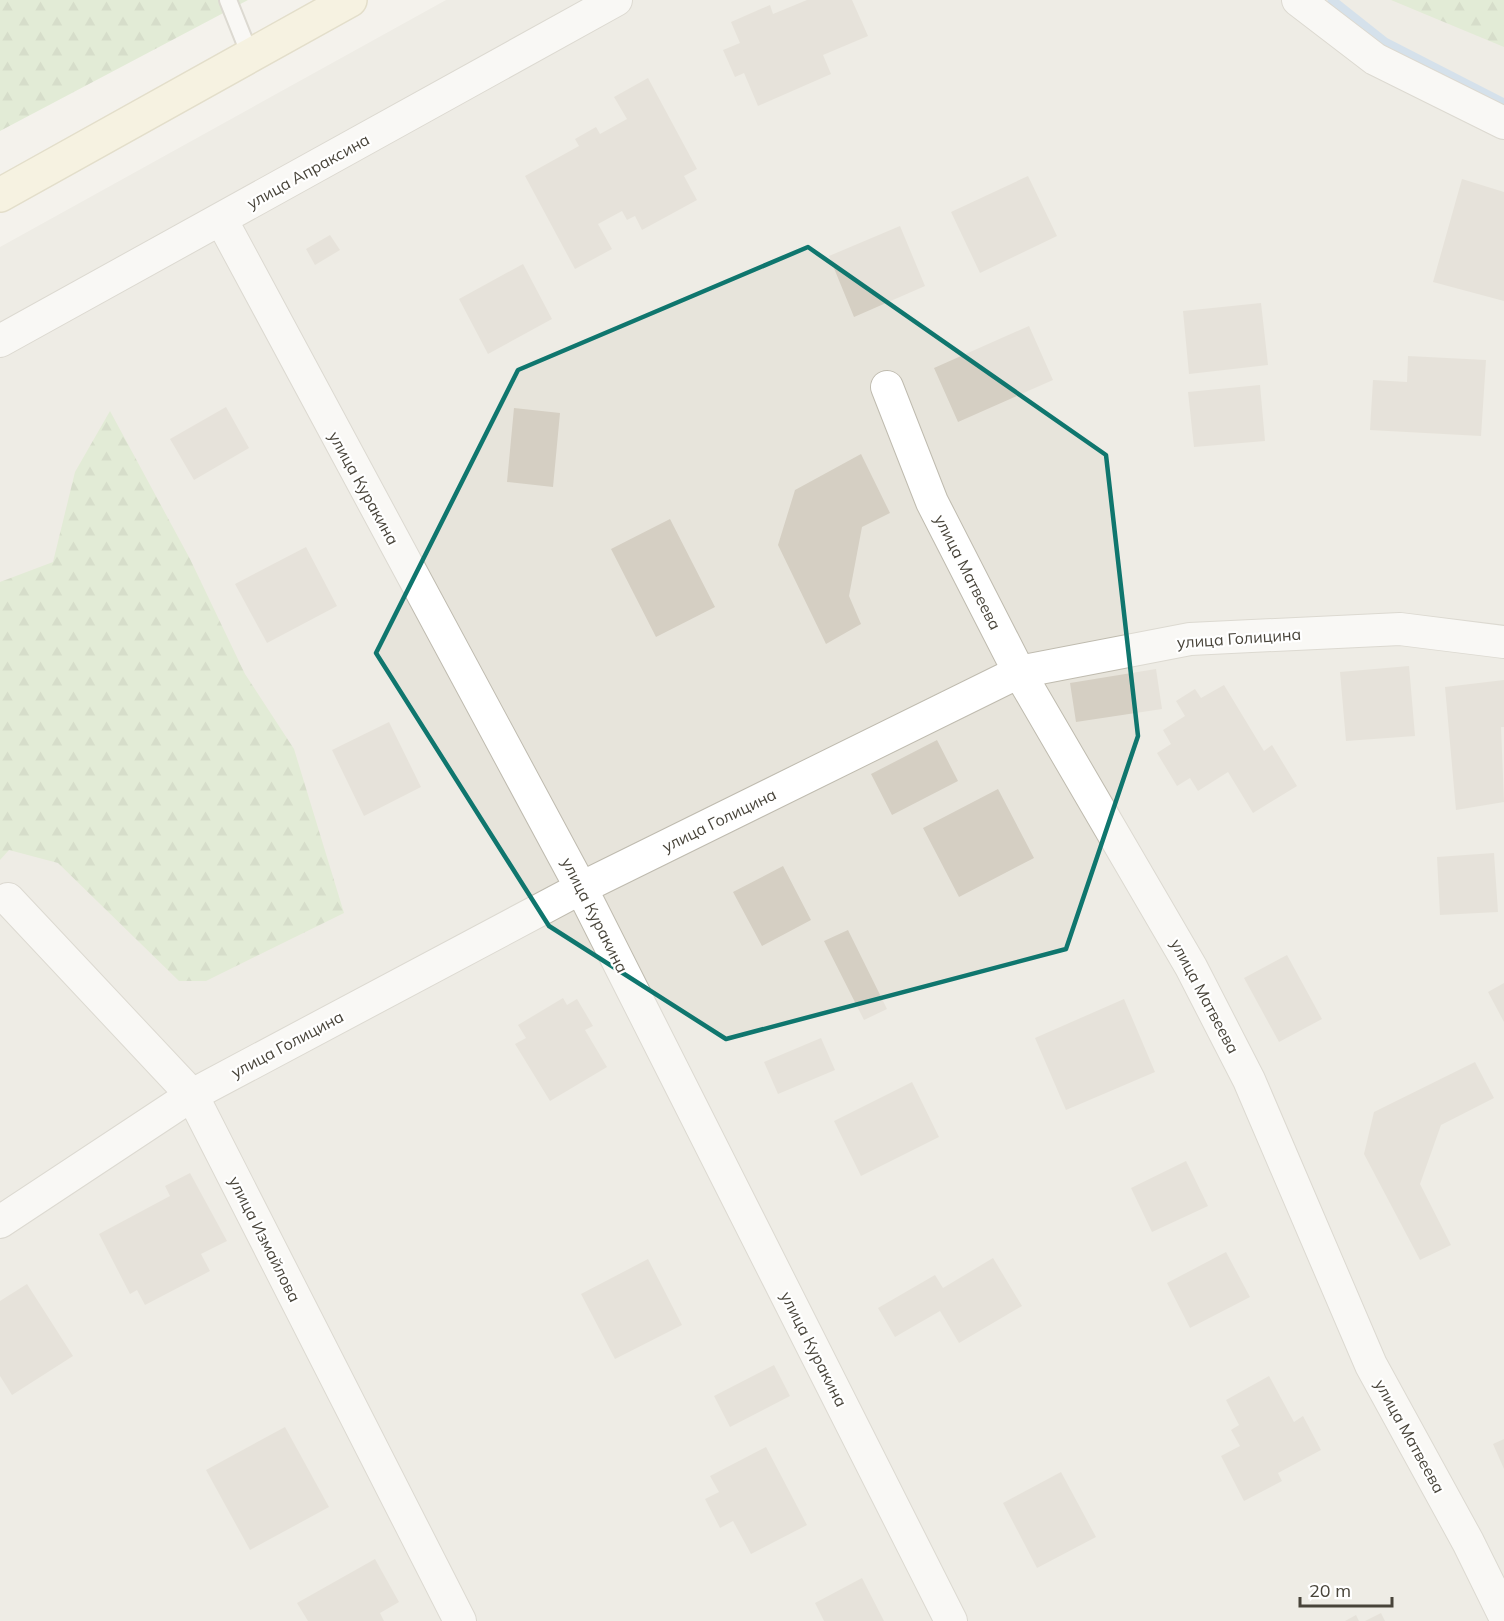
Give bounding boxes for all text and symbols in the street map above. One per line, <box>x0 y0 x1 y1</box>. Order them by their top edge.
street label: улица Апраксина <box>243 129 373 213</box>
street label: улица Куракина <box>325 428 403 548</box>
street label: улица Матвеева <box>930 511 1006 633</box>
street label: улица Голицина <box>1176 624 1302 652</box>
street label: улица Голицина <box>659 784 779 856</box>
street label: улица Куракина <box>557 854 633 976</box>
street label: улица Матвеева <box>1166 935 1244 1057</box>
street label: улица Голицина <box>227 1006 347 1082</box>
street label: улица Измайлова <box>225 1173 305 1305</box>
street label: улица Куракина <box>776 1288 852 1410</box>
street label: улица Матвеева <box>1370 1376 1450 1496</box>
scale bar <box>1300 1570 1392 1608</box>
text: 20 m <box>1309 1579 1351 1602</box>

